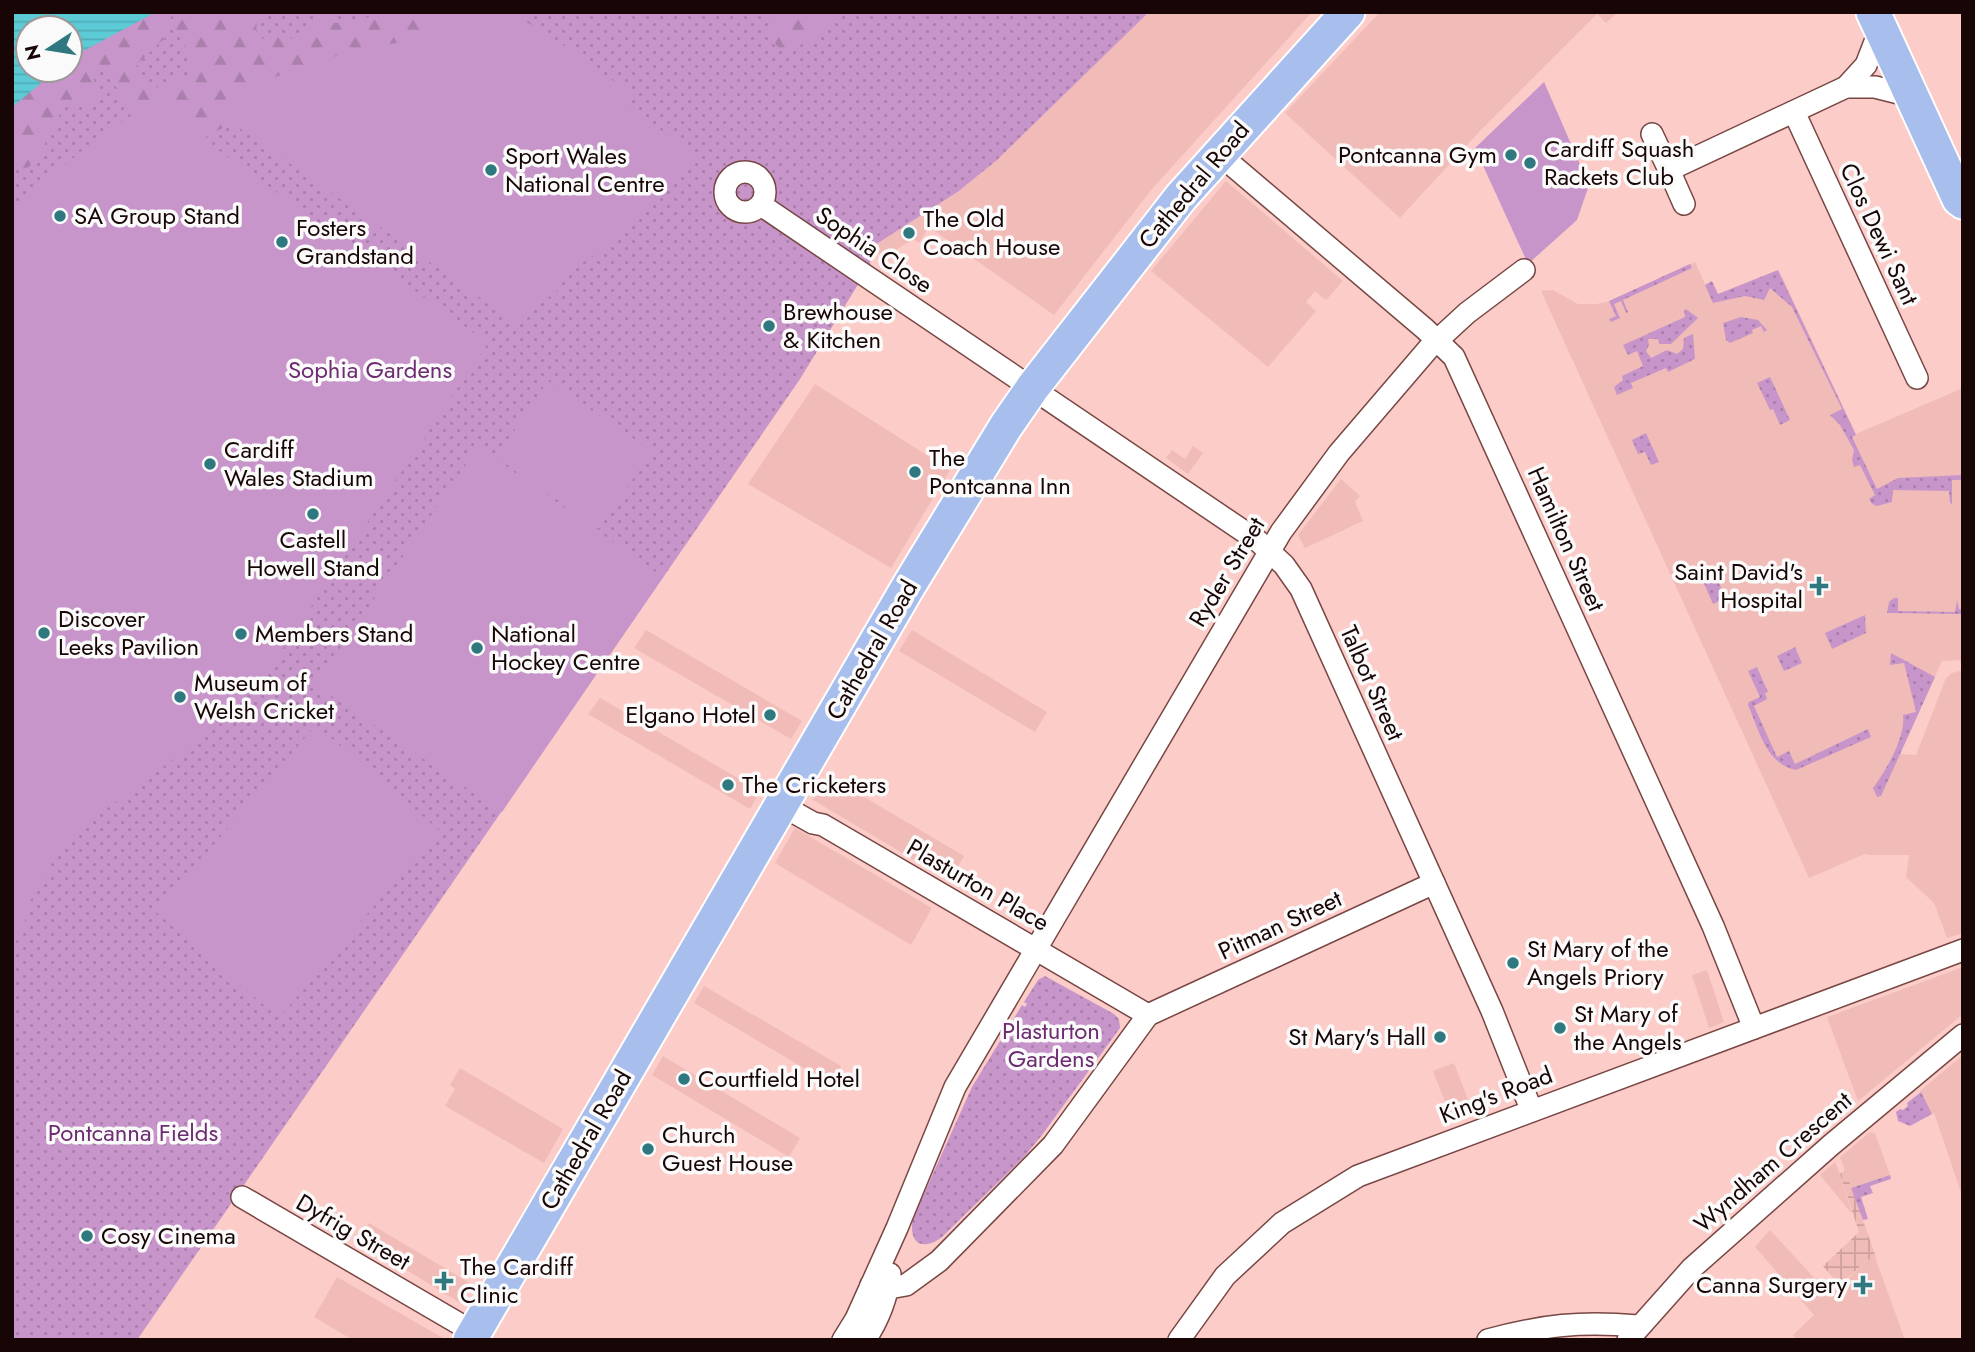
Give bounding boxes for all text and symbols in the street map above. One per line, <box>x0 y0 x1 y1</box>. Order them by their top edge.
north arrow <box>14 14 84 84</box>
text: N <box>18 42 48 63</box>
street label: Cathedral Road <box>1130 113 1257 256</box>
place label: Cardiff Squash Rackets Club <box>1544 131 1694 194</box>
place label: Pontcanna Gym <box>1338 137 1497 172</box>
place label: Sport Wales National Centre <box>505 138 665 201</box>
marker: Pontcanna Gym <box>1503 147 1519 163</box>
marker: Cardiff Squash Rackets Club <box>1522 155 1538 171</box>
street label: Clos Dewi Sant <box>1831 157 1928 311</box>
marker: Sport Wales National Centre <box>483 162 499 178</box>
street label: Sophia Close <box>809 197 940 302</box>
place label: SA Group Stand <box>74 198 240 233</box>
place label: The Old Coach House <box>923 201 1060 264</box>
marker: SA Group Stand <box>52 208 68 224</box>
place label: Fosters Grandstand <box>296 210 414 273</box>
marker: The Old Coach House <box>901 225 917 241</box>
marker: Fosters Grandstand <box>274 234 290 250</box>
place label: Brewhouse & Kitchen <box>783 294 893 357</box>
marker: Brewhouse & Kitchen <box>761 318 777 334</box>
park label: Sophia Gardens <box>288 352 452 387</box>
place label: Cardiff Wales Stadium <box>224 432 373 495</box>
place label: The Pontcanna Inn <box>929 440 1071 503</box>
marker: Cardiff Wales Stadium <box>202 456 218 472</box>
street label: Hamilton Street <box>1519 461 1614 617</box>
marker: The Pontcanna Inn <box>907 464 923 480</box>
marker: Castell Howell Stand <box>305 506 321 522</box>
street label: Ryder Street <box>1180 510 1273 633</box>
place label: Castell Howell Stand <box>246 522 380 585</box>
place label: Saint David's Hospital <box>1674 554 1803 617</box>
street label: Cathedral Road <box>817 573 926 726</box>
marker: Saint David's Hospital <box>1809 576 1829 596</box>
place label: Discover Leeks Pavilion <box>58 601 199 664</box>
place label: Members Stand <box>255 616 413 651</box>
place label: National Hockey Centre <box>491 616 640 679</box>
street label: Talbot Street <box>1331 620 1414 746</box>
marker: Discover Leeks Pavilion <box>36 625 52 641</box>
marker: Members Stand <box>233 626 249 642</box>
marker: National Hockey Centre <box>469 640 485 656</box>
place label: Museum of Welsh Cricket <box>194 665 334 728</box>
marker: Museum of Welsh Cricket <box>172 689 188 705</box>
place label: Elgano Hotel <box>625 697 756 732</box>
marker: Elgano Hotel <box>762 707 778 723</box>
place label: The Cricketers <box>742 767 886 802</box>
marker: The Cricketers <box>720 777 736 793</box>
street label: Plasturton Place <box>901 830 1056 940</box>
street label: Pitman Street <box>1212 881 1347 968</box>
place label: St Mary of the Angels Priory <box>1527 931 1669 994</box>
marker: St Mary of the Angels Priory <box>1505 955 1521 971</box>
place label: St Mary of the Angels <box>1574 996 1682 1059</box>
park label: Plasturton Gardens <box>1002 1013 1100 1076</box>
place label: St Mary's Hall <box>1288 1019 1426 1054</box>
marker: St Mary of the Angels <box>1552 1020 1568 1036</box>
marker: St Mary's Hall <box>1432 1029 1448 1045</box>
street label: King's Road <box>1434 1057 1557 1132</box>
place label: Courtfield Hotel <box>698 1061 860 1096</box>
street label: Cathedral Road <box>531 1063 640 1216</box>
marker: Courtfield Hotel <box>676 1071 692 1087</box>
street label: Wyndham Crescent <box>1686 1083 1860 1240</box>
park label: Pontcanna Fields <box>48 1115 218 1150</box>
place label: Church Guest House <box>662 1117 793 1180</box>
marker: Church Guest House <box>640 1141 656 1157</box>
street label: Dyfrig Street <box>290 1185 417 1279</box>
place label: Cosy Cinema <box>101 1218 236 1253</box>
marker: Cosy Cinema <box>79 1228 95 1244</box>
place label: The Cardiff Clinic <box>460 1249 574 1312</box>
place label: Canna Surgery <box>1696 1267 1847 1302</box>
marker: The Cardiff Clinic <box>434 1271 454 1291</box>
marker: Canna Surgery <box>1853 1275 1873 1295</box>

